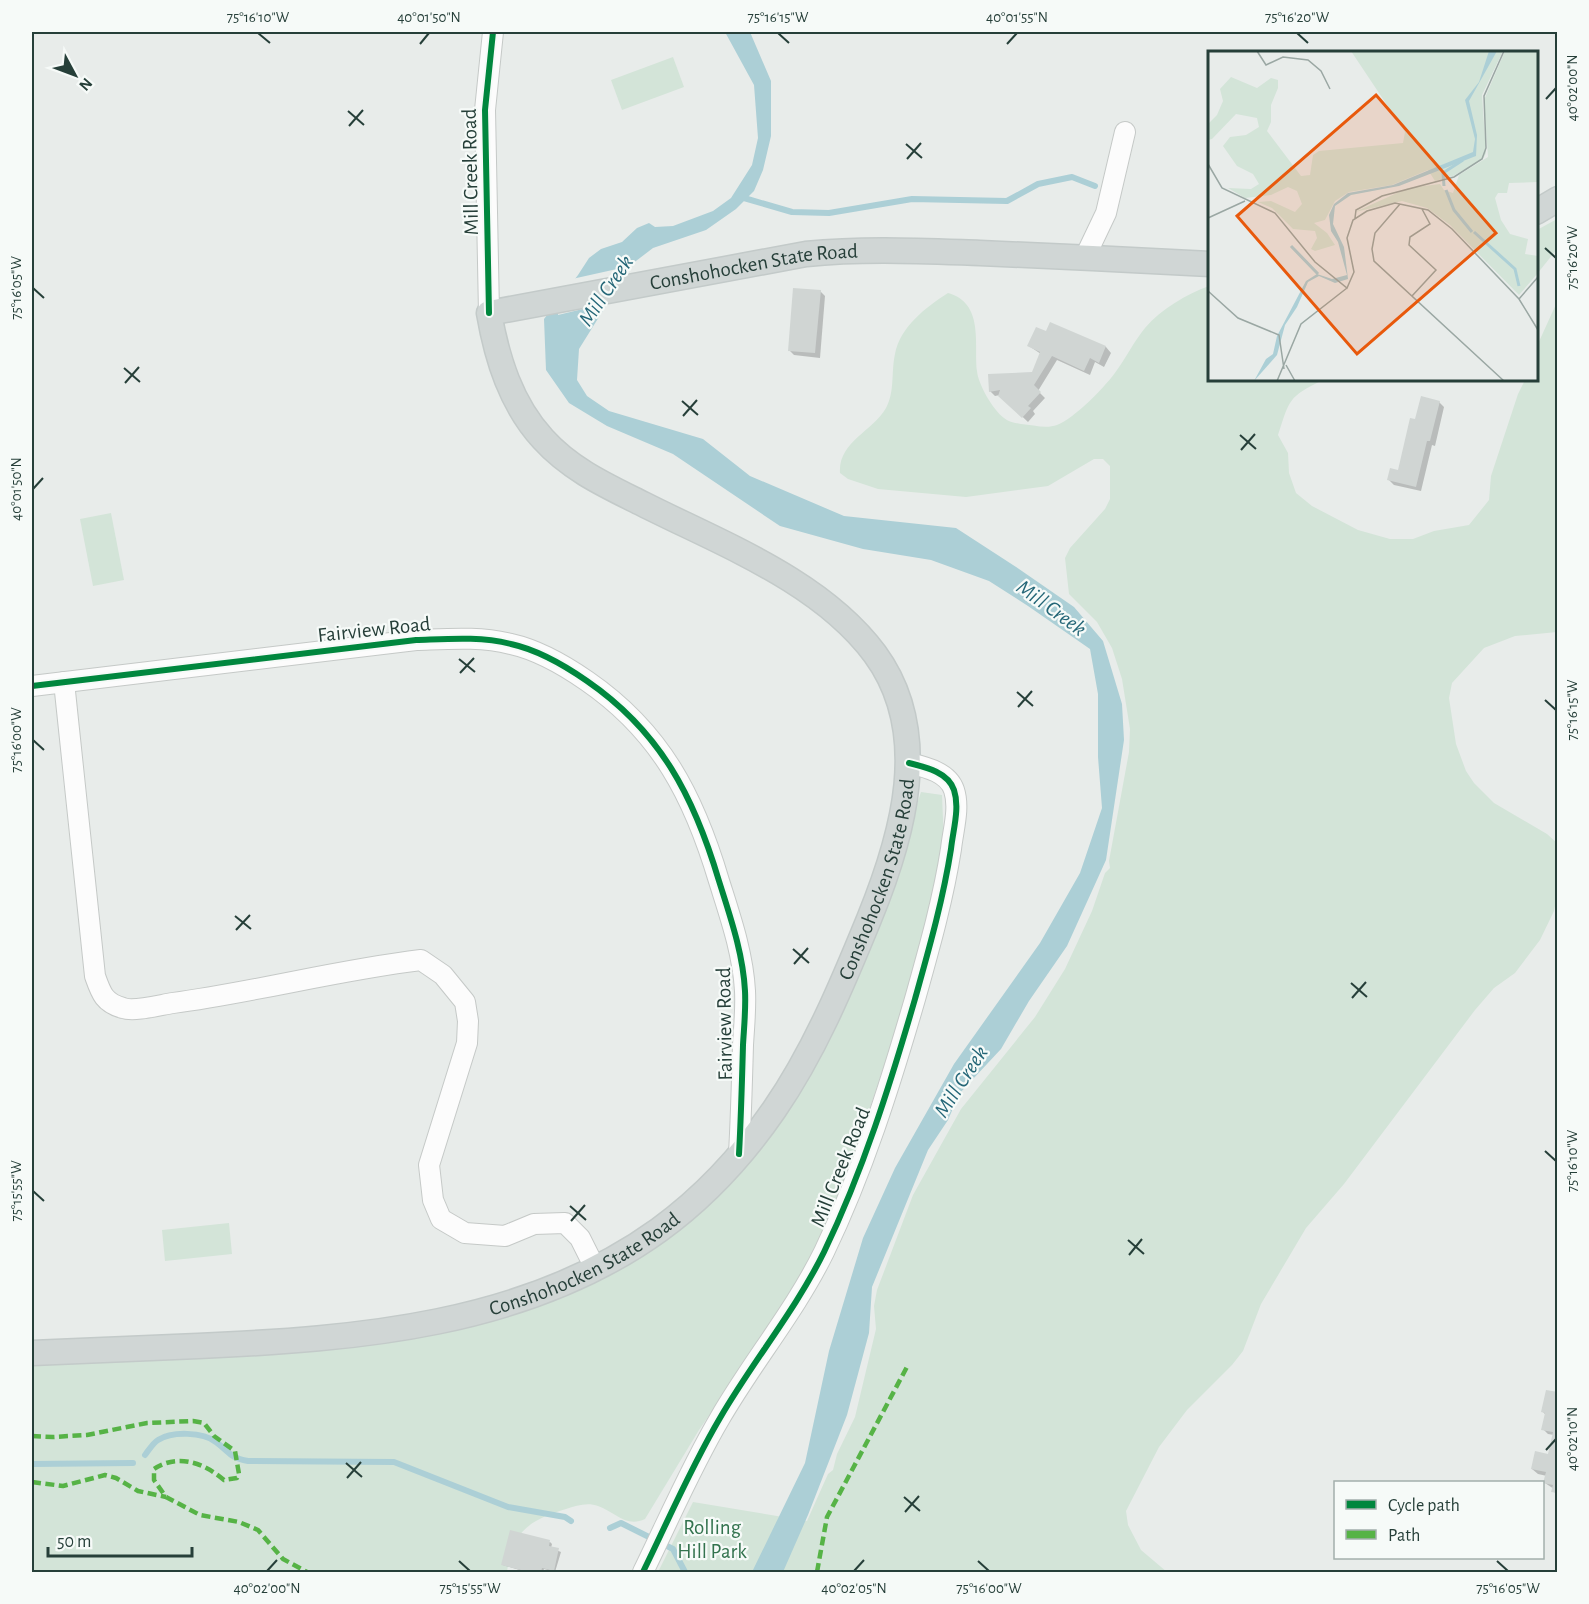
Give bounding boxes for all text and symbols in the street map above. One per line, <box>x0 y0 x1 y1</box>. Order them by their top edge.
text: 75°16'10"W <box>227 10 290 25</box>
text: 40°01'50"N <box>397 10 461 25</box>
text: 75°16'15"W <box>748 10 809 25</box>
text: 40°01'55"N <box>986 10 1048 25</box>
text: 75°16'20"W <box>1265 10 1330 25</box>
north arrow <box>45 45 105 105</box>
inset map <box>1208 51 1538 381</box>
text: 40°02'00"N <box>1565 54 1580 122</box>
text: N <box>76 75 95 94</box>
street label: Mill Creek Road <box>459 108 482 236</box>
text: 75°16'20"W <box>1565 225 1580 290</box>
street label: Conshohocken State Road <box>648 241 858 294</box>
water label: Mill Creek <box>574 251 637 330</box>
text: 75°16'05"W <box>9 256 24 320</box>
text: 40°01'50"N <box>9 457 24 521</box>
water label: Mill Creek <box>1013 575 1090 640</box>
street label: Fairview Road <box>317 613 432 646</box>
text: 75°16'15"W <box>1565 679 1580 740</box>
text: 75°16'00"W <box>9 707 24 773</box>
street label: Conshohocken State Road <box>835 778 918 983</box>
street label: Fairview Road <box>713 967 736 1081</box>
water label: Mill Creek <box>930 1042 992 1121</box>
street label: Mill Creek Road <box>807 1104 874 1230</box>
text: 75°16'10"W <box>1565 1129 1580 1192</box>
text: 75°15'55"W <box>9 1160 24 1222</box>
street label: Conshohocken State Road <box>487 1208 684 1320</box>
text: 40°02'10"N <box>1565 1407 1580 1471</box>
legend <box>1334 1481 1544 1559</box>
text: Cycle path <box>1388 1497 1460 1515</box>
park label: Rolling Hill Park <box>677 1517 747 1562</box>
scale bar <box>48 1520 192 1558</box>
text: Path <box>1388 1527 1420 1545</box>
text: 50 m <box>57 1533 91 1551</box>
text: 40°02'00"N <box>233 1581 301 1596</box>
text: 75°15'55"W <box>439 1581 501 1596</box>
text: 40°02'05"N <box>821 1581 887 1596</box>
text: 75°16'00"W <box>956 1581 1022 1596</box>
text: 75°16'05"W <box>1476 1581 1540 1596</box>

